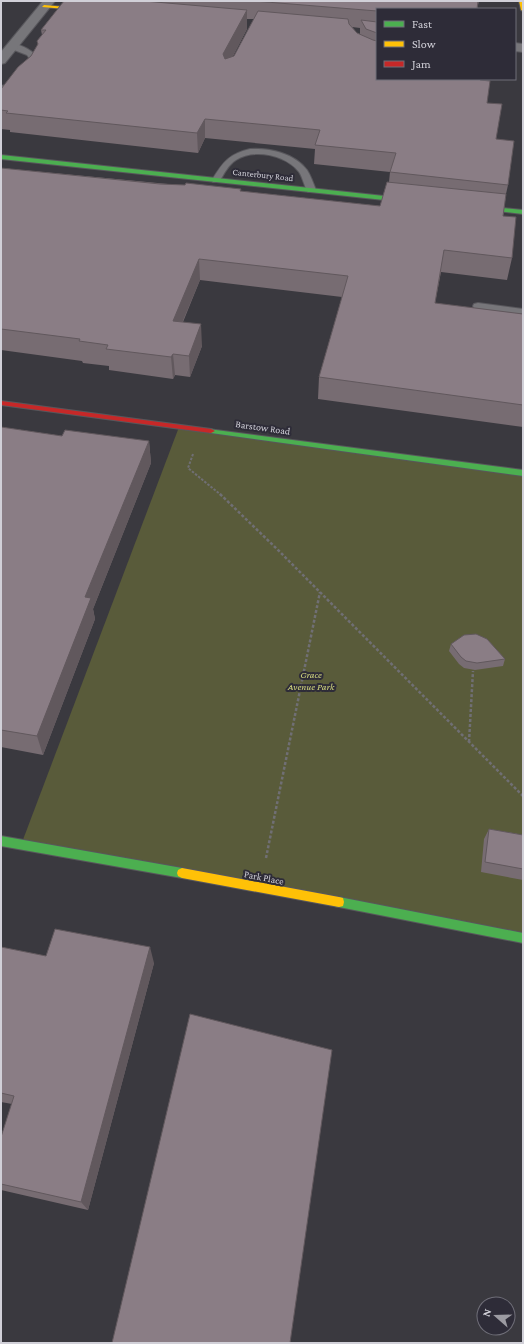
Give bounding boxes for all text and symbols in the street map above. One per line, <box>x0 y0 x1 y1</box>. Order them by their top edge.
legend <box>376 8 516 80</box>
text: Fast <box>412 17 433 31</box>
text: Slow <box>412 37 436 51</box>
text: Jam <box>411 57 431 71</box>
street label: Canterbury Road <box>232 167 294 183</box>
street label: Barstow Road <box>235 418 292 437</box>
park label: Grace Avenue Park <box>287 669 335 692</box>
street label: Park Place <box>243 868 285 887</box>
north arrow <box>476 1296 516 1336</box>
text: N <box>480 1307 494 1318</box>

